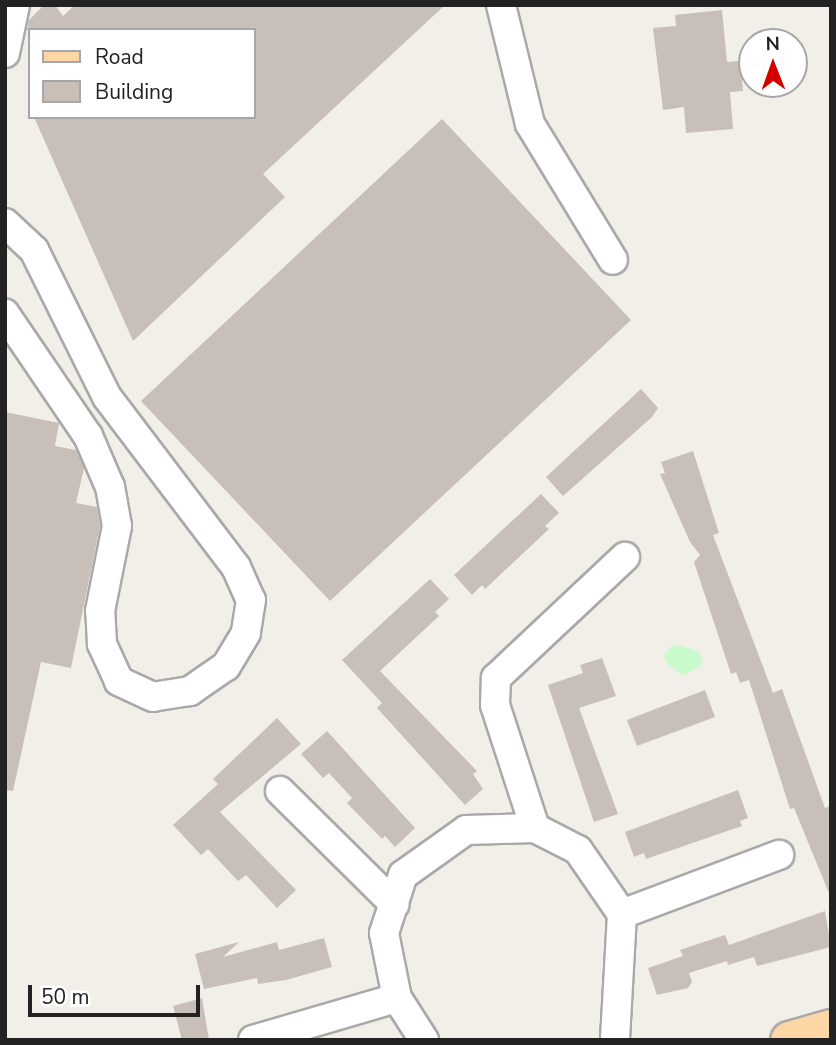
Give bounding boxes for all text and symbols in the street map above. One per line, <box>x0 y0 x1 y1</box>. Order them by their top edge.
legend <box>28 28 256 119</box>
north arrow <box>738 28 808 98</box>
text: N <box>765 31 780 57</box>
text: Road <box>95 43 144 71</box>
text: Building <box>95 78 173 106</box>
scale bar <box>32 972 203 1016</box>
text: 50 m <box>41 983 90 1011</box>

